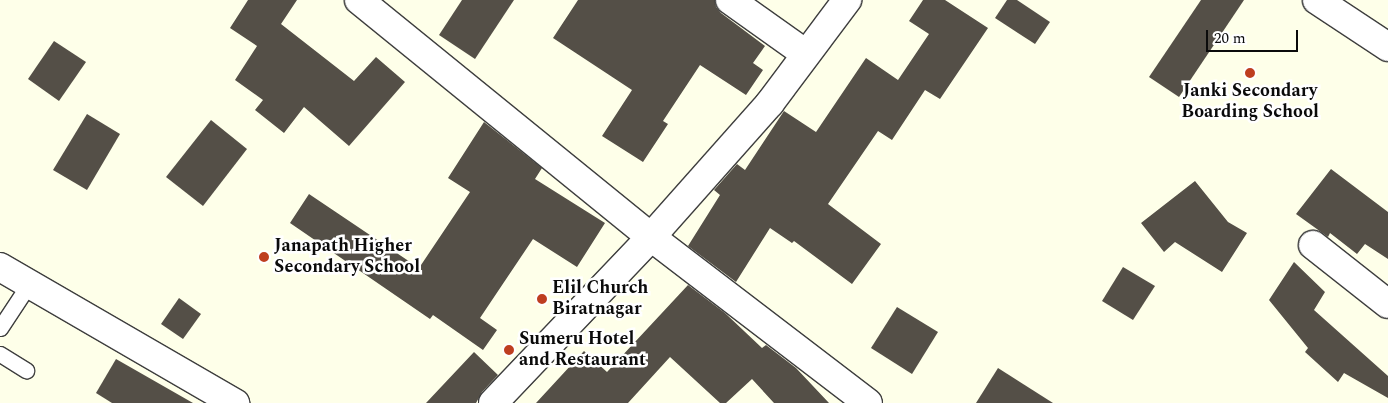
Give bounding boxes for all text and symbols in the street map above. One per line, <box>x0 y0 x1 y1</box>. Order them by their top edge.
scale bar <box>1208 20 1300 52</box>
text: 20 m <box>1214 27 1246 50</box>
marker: Janki Secondary Boarding School <box>1244 67 1256 79</box>
place label: Janki Secondary Boarding School <box>1181 81 1319 124</box>
place label: Janapath Higher Secondary School <box>274 236 420 278</box>
marker: Janapath Higher Secondary School <box>258 251 270 263</box>
place label: Elil Church Biratnagar <box>552 278 648 320</box>
marker: Elil Church Biratnagar <box>536 293 548 305</box>
place label: Sumeru Hotel and Restaurant <box>519 329 646 372</box>
marker: Sumeru Hotel and Restaurant <box>503 344 515 356</box>

